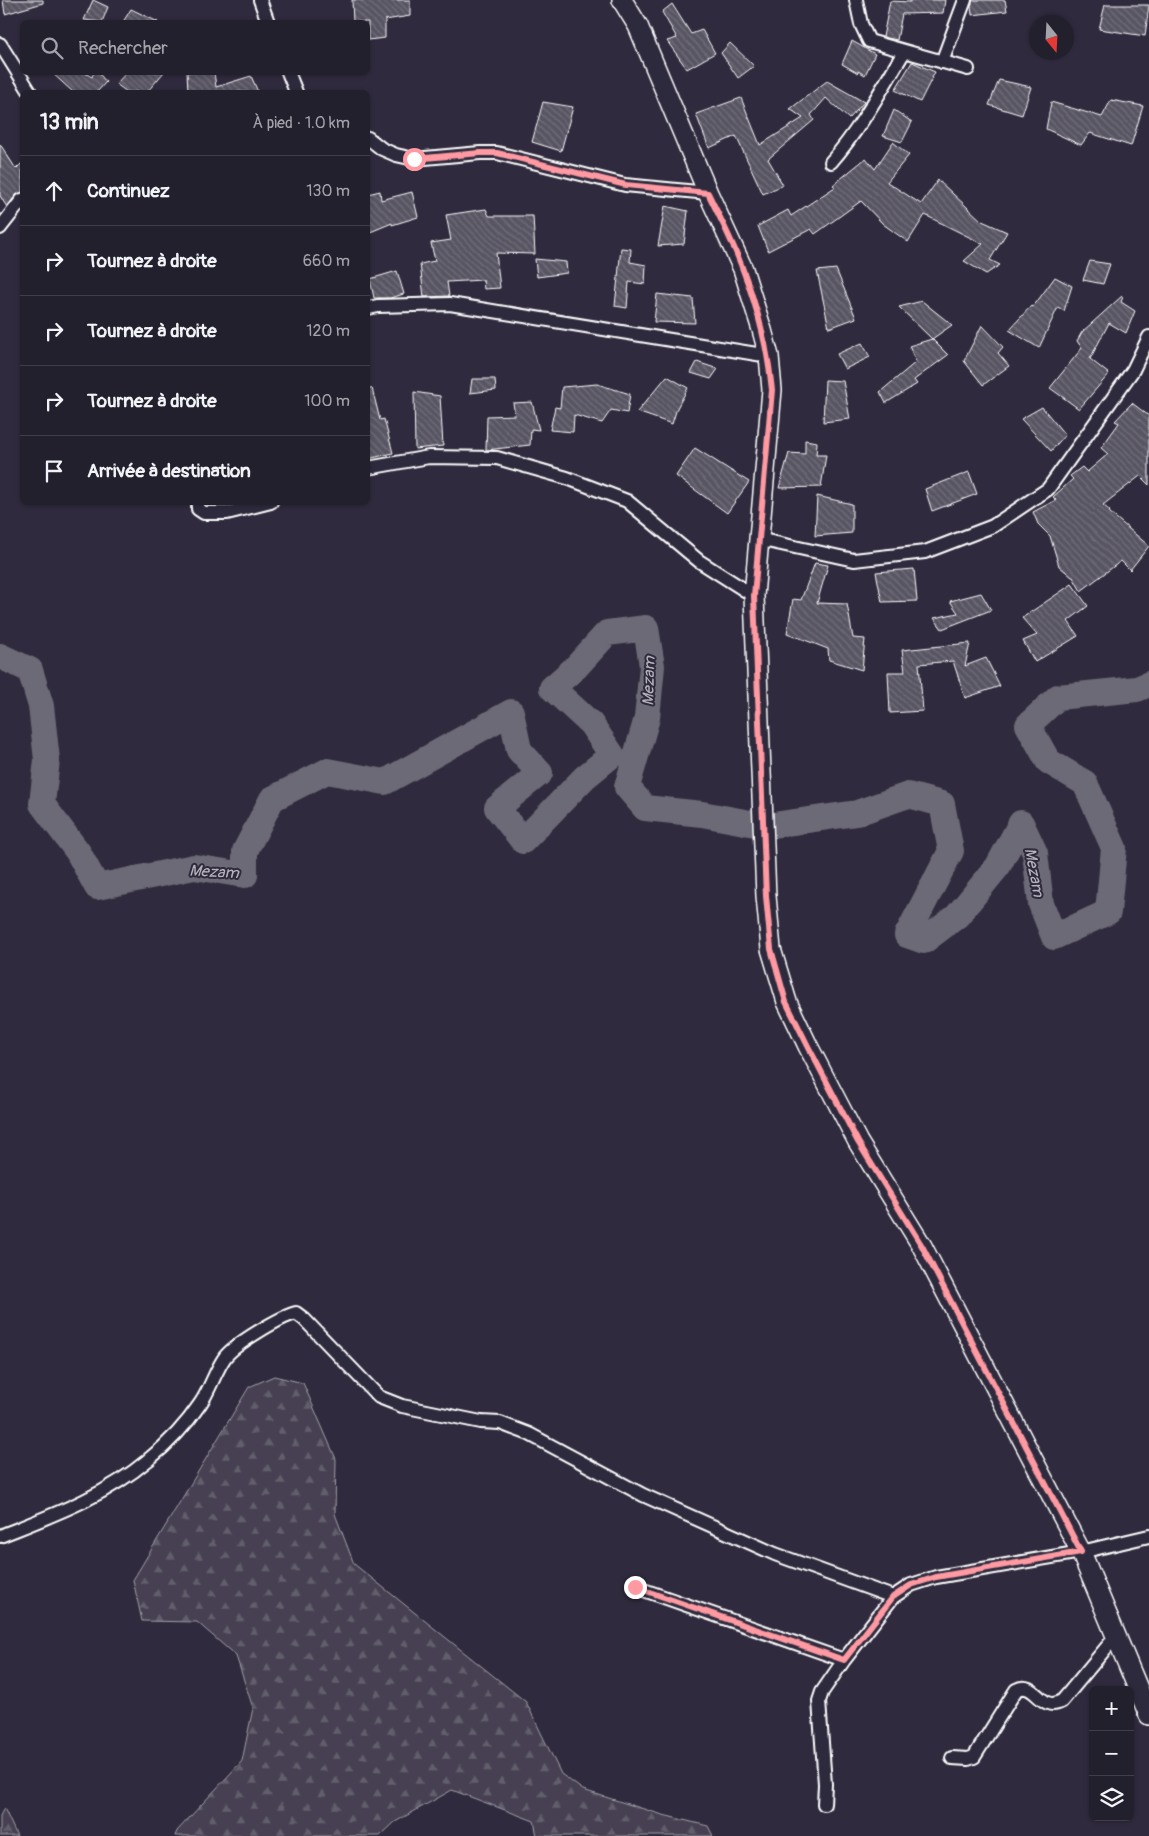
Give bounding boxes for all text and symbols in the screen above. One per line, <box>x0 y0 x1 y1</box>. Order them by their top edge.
north arrow <box>1029 15 1074 60</box>
search box <box>20 20 370 75</box>
icon: search <box>38 34 66 62</box>
text: Rechercher <box>78 36 168 60</box>
text: 13 min <box>40 109 99 136</box>
text: À pied · 1.0 km <box>252 113 350 133</box>
route start <box>403 148 426 171</box>
icon: ahead <box>40 177 68 205</box>
text: Continuez <box>87 179 170 203</box>
text: 130 m <box>306 181 350 201</box>
icon: right <box>40 247 68 275</box>
text: Tournez à droite <box>87 249 217 273</box>
text: 660 m <box>303 251 350 271</box>
icon: right <box>40 317 68 345</box>
text: Tournez à droite <box>87 319 217 343</box>
text: 120 m <box>306 321 350 341</box>
icon: right <box>40 387 68 415</box>
text: Tournez à droite <box>87 389 217 413</box>
text: 100 m <box>304 391 350 411</box>
icon: arrive <box>40 457 68 485</box>
text: Arrivée à destination <box>87 459 251 483</box>
water label: Mezam <box>638 655 660 706</box>
water label: Mezam <box>1019 846 1049 899</box>
water label: Mezam <box>189 861 240 883</box>
route end <box>624 1576 647 1599</box>
map controls <box>1089 1686 1134 1821</box>
button: + <box>1089 1686 1134 1731</box>
button: − <box>1089 1731 1134 1776</box>
button: layers <box>1089 1776 1134 1821</box>

